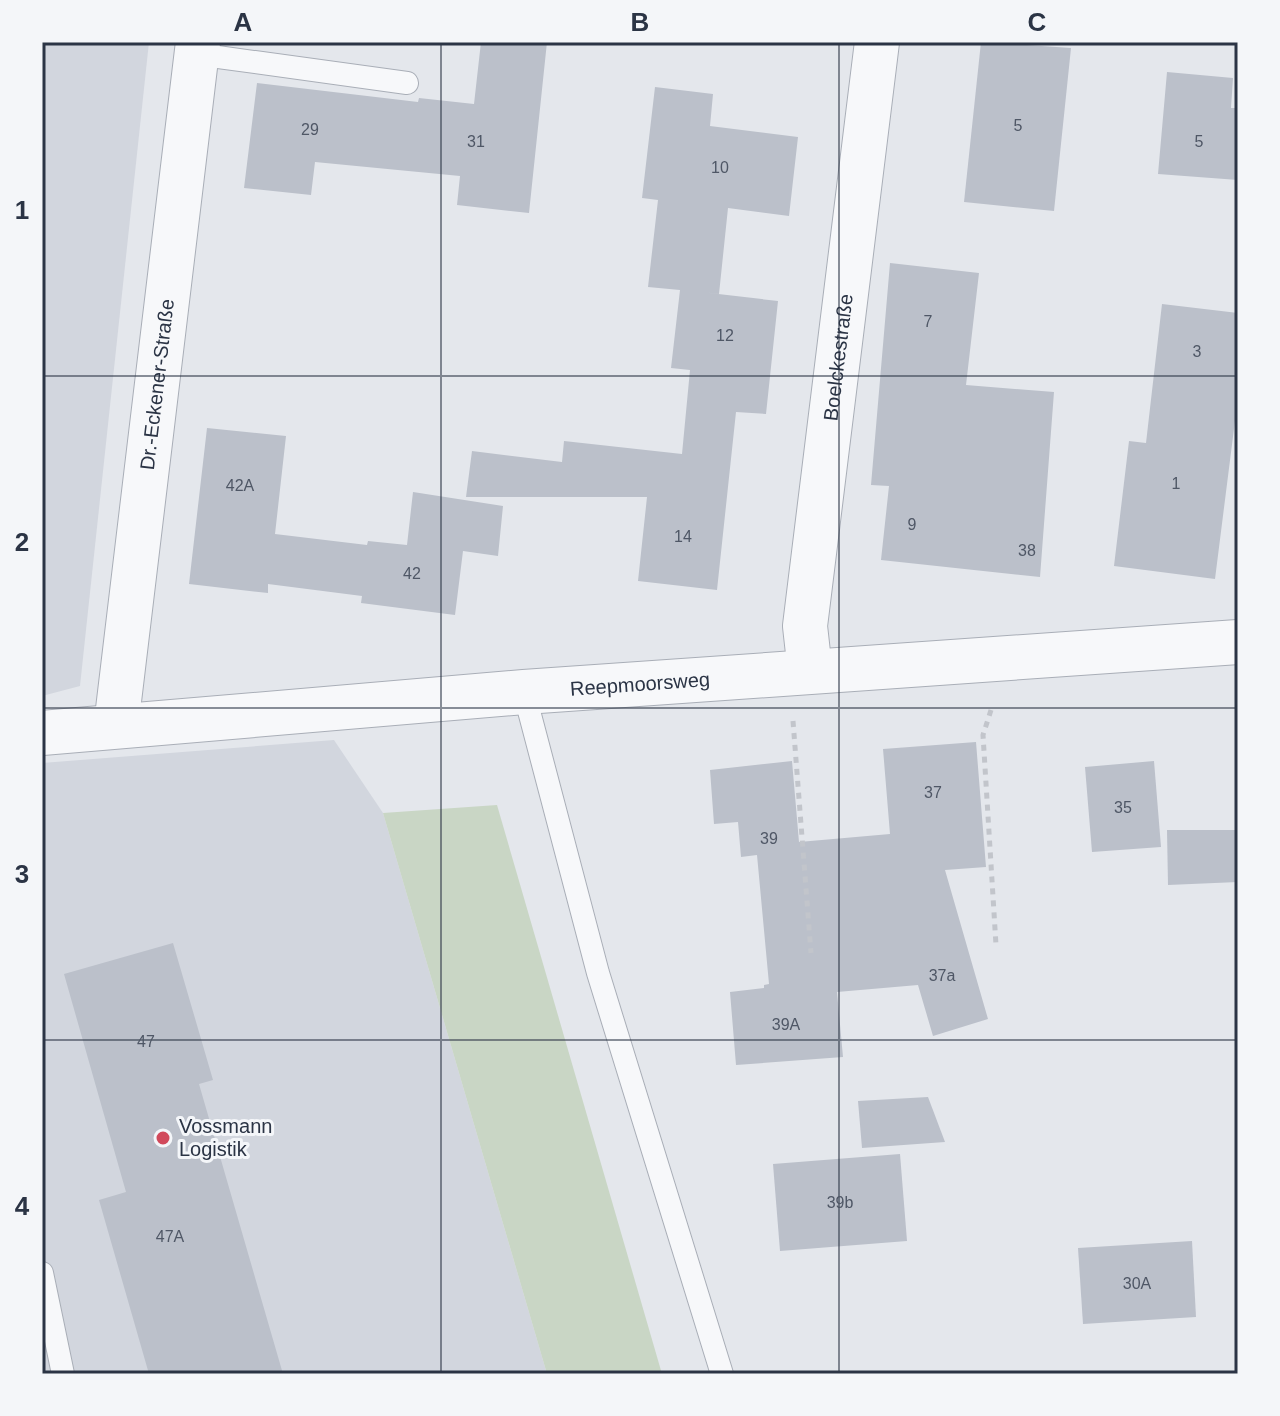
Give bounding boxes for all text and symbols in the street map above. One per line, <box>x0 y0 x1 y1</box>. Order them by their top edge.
text: A <box>234 7 253 37</box>
text: B <box>631 7 649 37</box>
text: C <box>1028 7 1047 37</box>
house number: 5 <box>1014 117 1023 134</box>
house number: 29 <box>301 121 319 138</box>
house number: 31 <box>467 133 485 150</box>
house number: 5 <box>1195 133 1204 150</box>
house number: 10 <box>711 159 729 176</box>
text: 1 <box>15 195 29 225</box>
street label: Boelckestraße <box>819 293 857 422</box>
street label: Dr.-Eckener-Straße <box>136 298 178 471</box>
house number: 7 <box>924 313 933 330</box>
house number: 12 <box>716 327 734 344</box>
house number: 3 <box>1193 343 1202 360</box>
house number: 1 <box>1172 475 1181 492</box>
house number: 42A <box>226 477 255 494</box>
house number: 9 <box>908 516 917 533</box>
text: 2 <box>15 527 29 557</box>
house number: 14 <box>674 528 692 545</box>
house number: 38 <box>1018 542 1036 559</box>
house number: 42 <box>403 565 421 582</box>
street label: Reepmoorsweg <box>569 668 711 700</box>
house number: 37 <box>924 784 942 801</box>
house number: 35 <box>1114 799 1132 816</box>
house number: 39 <box>760 830 778 847</box>
text: 3 <box>15 859 29 889</box>
house number: 37a <box>929 967 955 984</box>
house number: 39A <box>772 1016 801 1033</box>
house number: 47 <box>137 1033 155 1050</box>
place label: Vossmann Logistik <box>179 1115 272 1160</box>
marker: Vossmann Logistik <box>154 1129 172 1147</box>
text: 4 <box>15 1191 30 1221</box>
house number: 39b <box>827 1194 853 1211</box>
house number: 47A <box>156 1228 185 1245</box>
house number: 30A <box>1123 1275 1152 1292</box>

